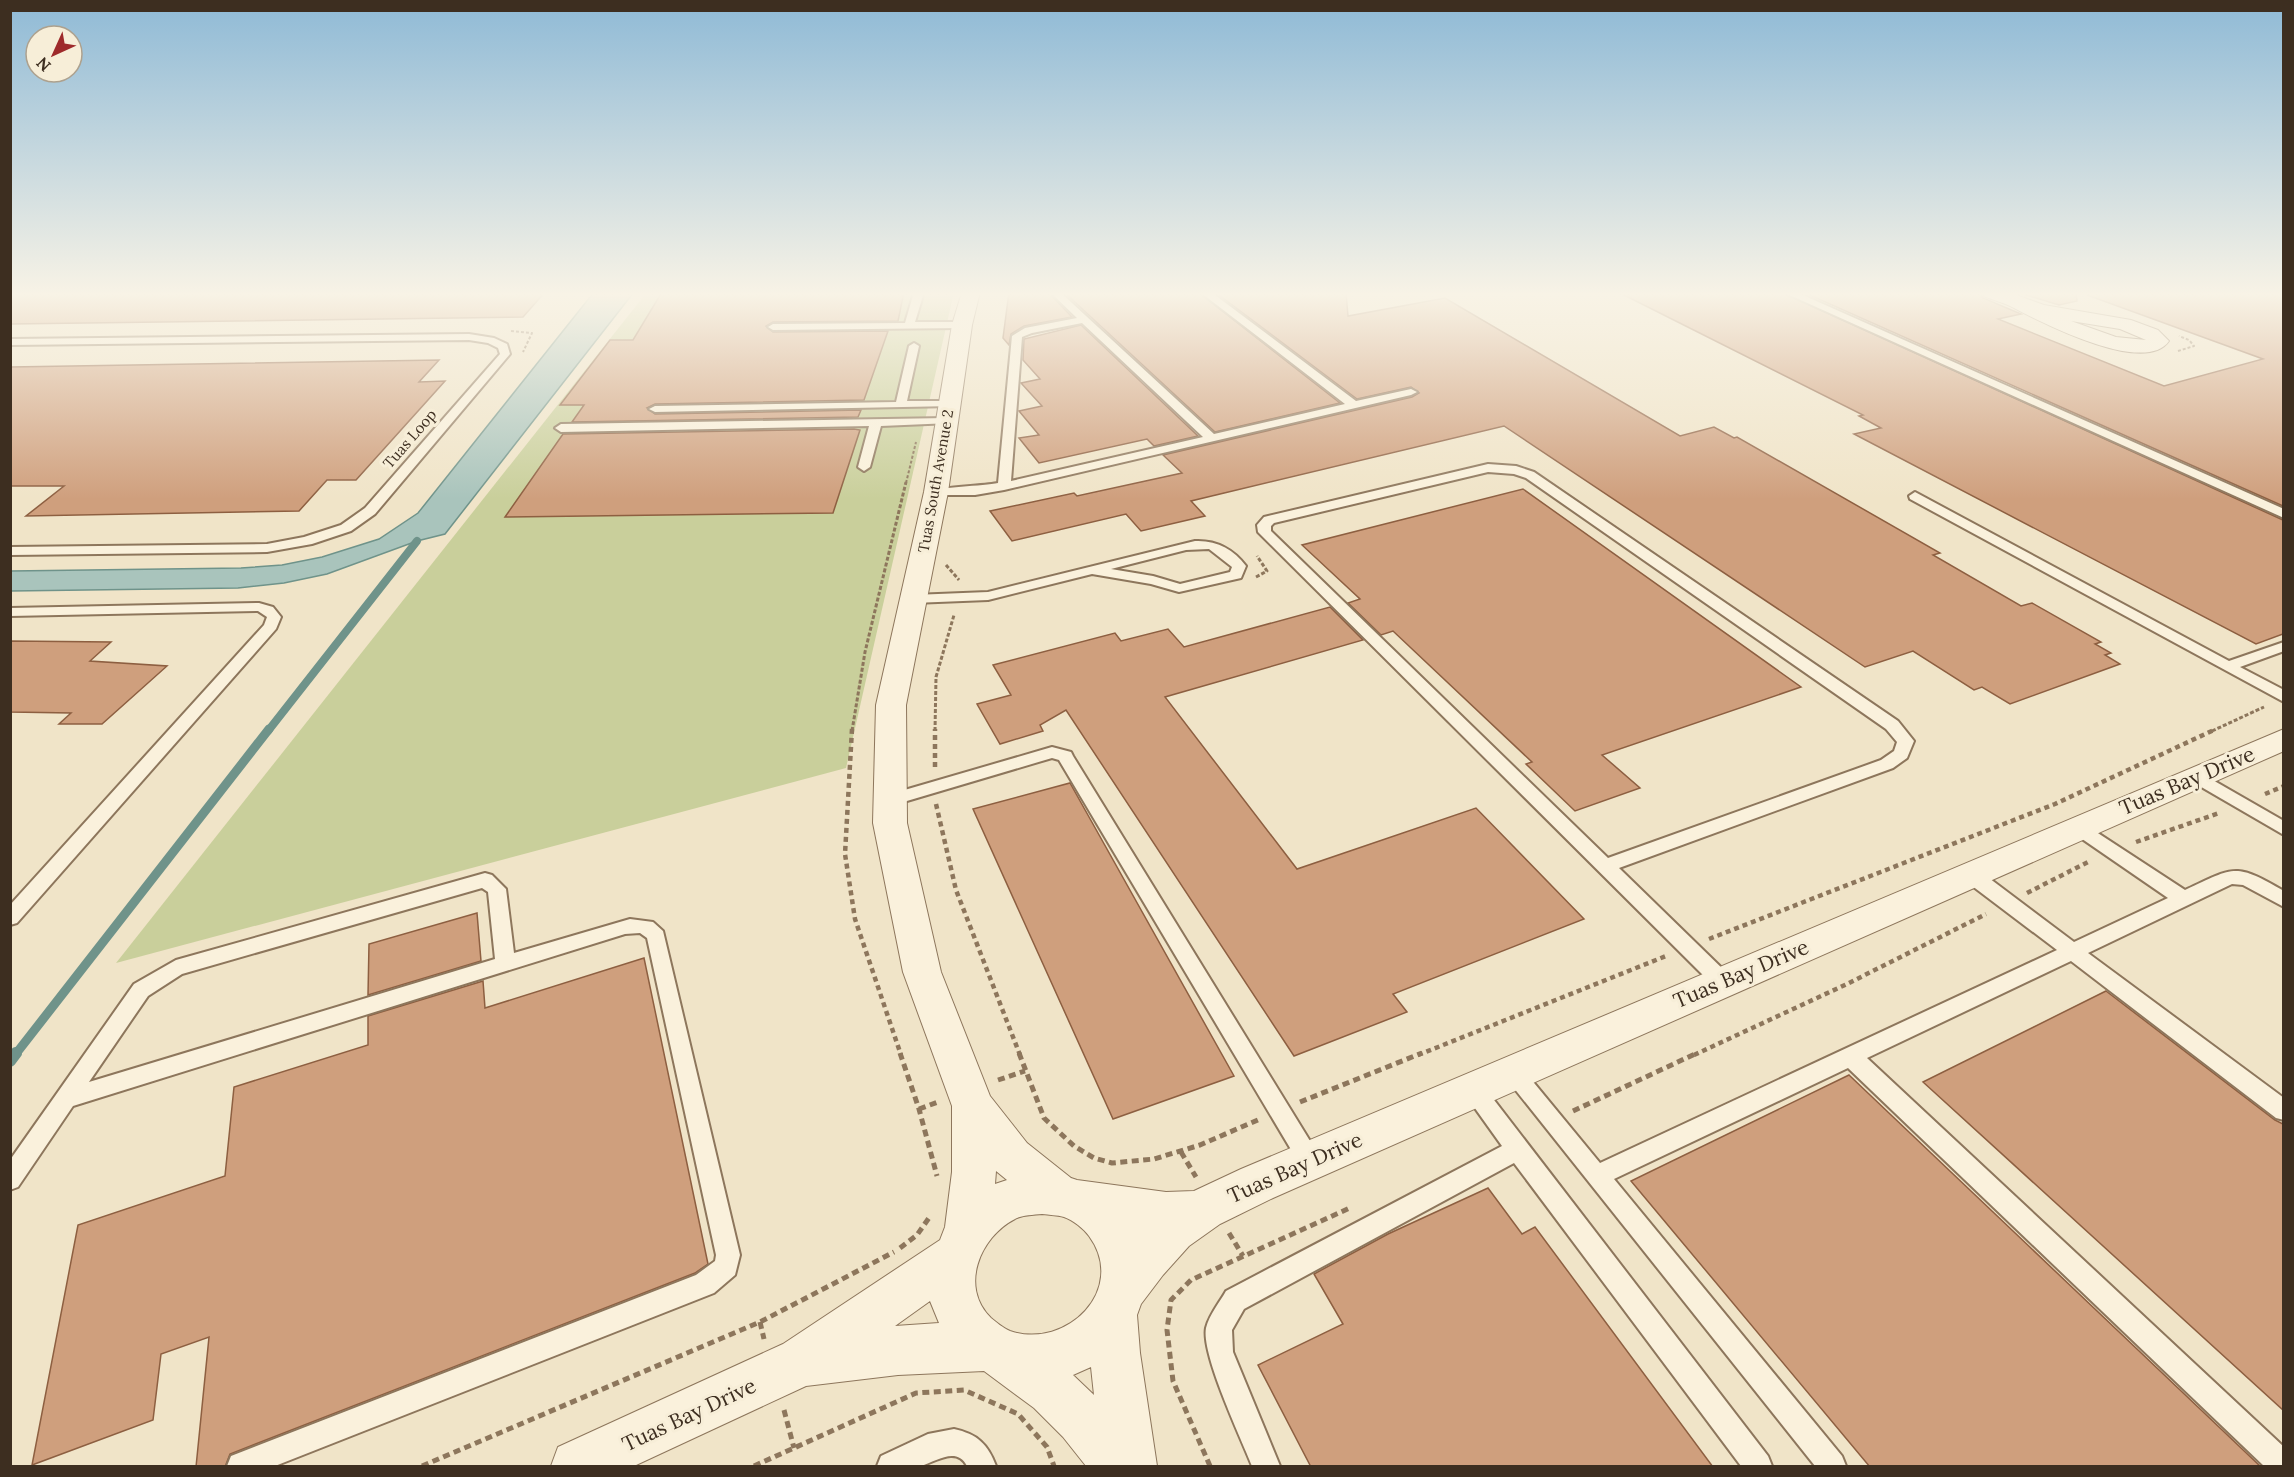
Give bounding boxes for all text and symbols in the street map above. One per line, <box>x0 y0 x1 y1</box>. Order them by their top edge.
north arrow <box>24 24 84 84</box>
text: N <box>32 53 55 76</box>
street label: Tuas Loop <box>379 405 440 472</box>
street label: Tuas South Avenue 2 <box>914 408 957 554</box>
street label: Tuas Bay Drive <box>2115 740 2259 821</box>
street label: Tuas Bay Drive <box>1669 933 1813 1014</box>
street label: Tuas Bay Drive <box>1223 1126 1366 1209</box>
street label: Tuas Bay Drive <box>618 1372 760 1457</box>

